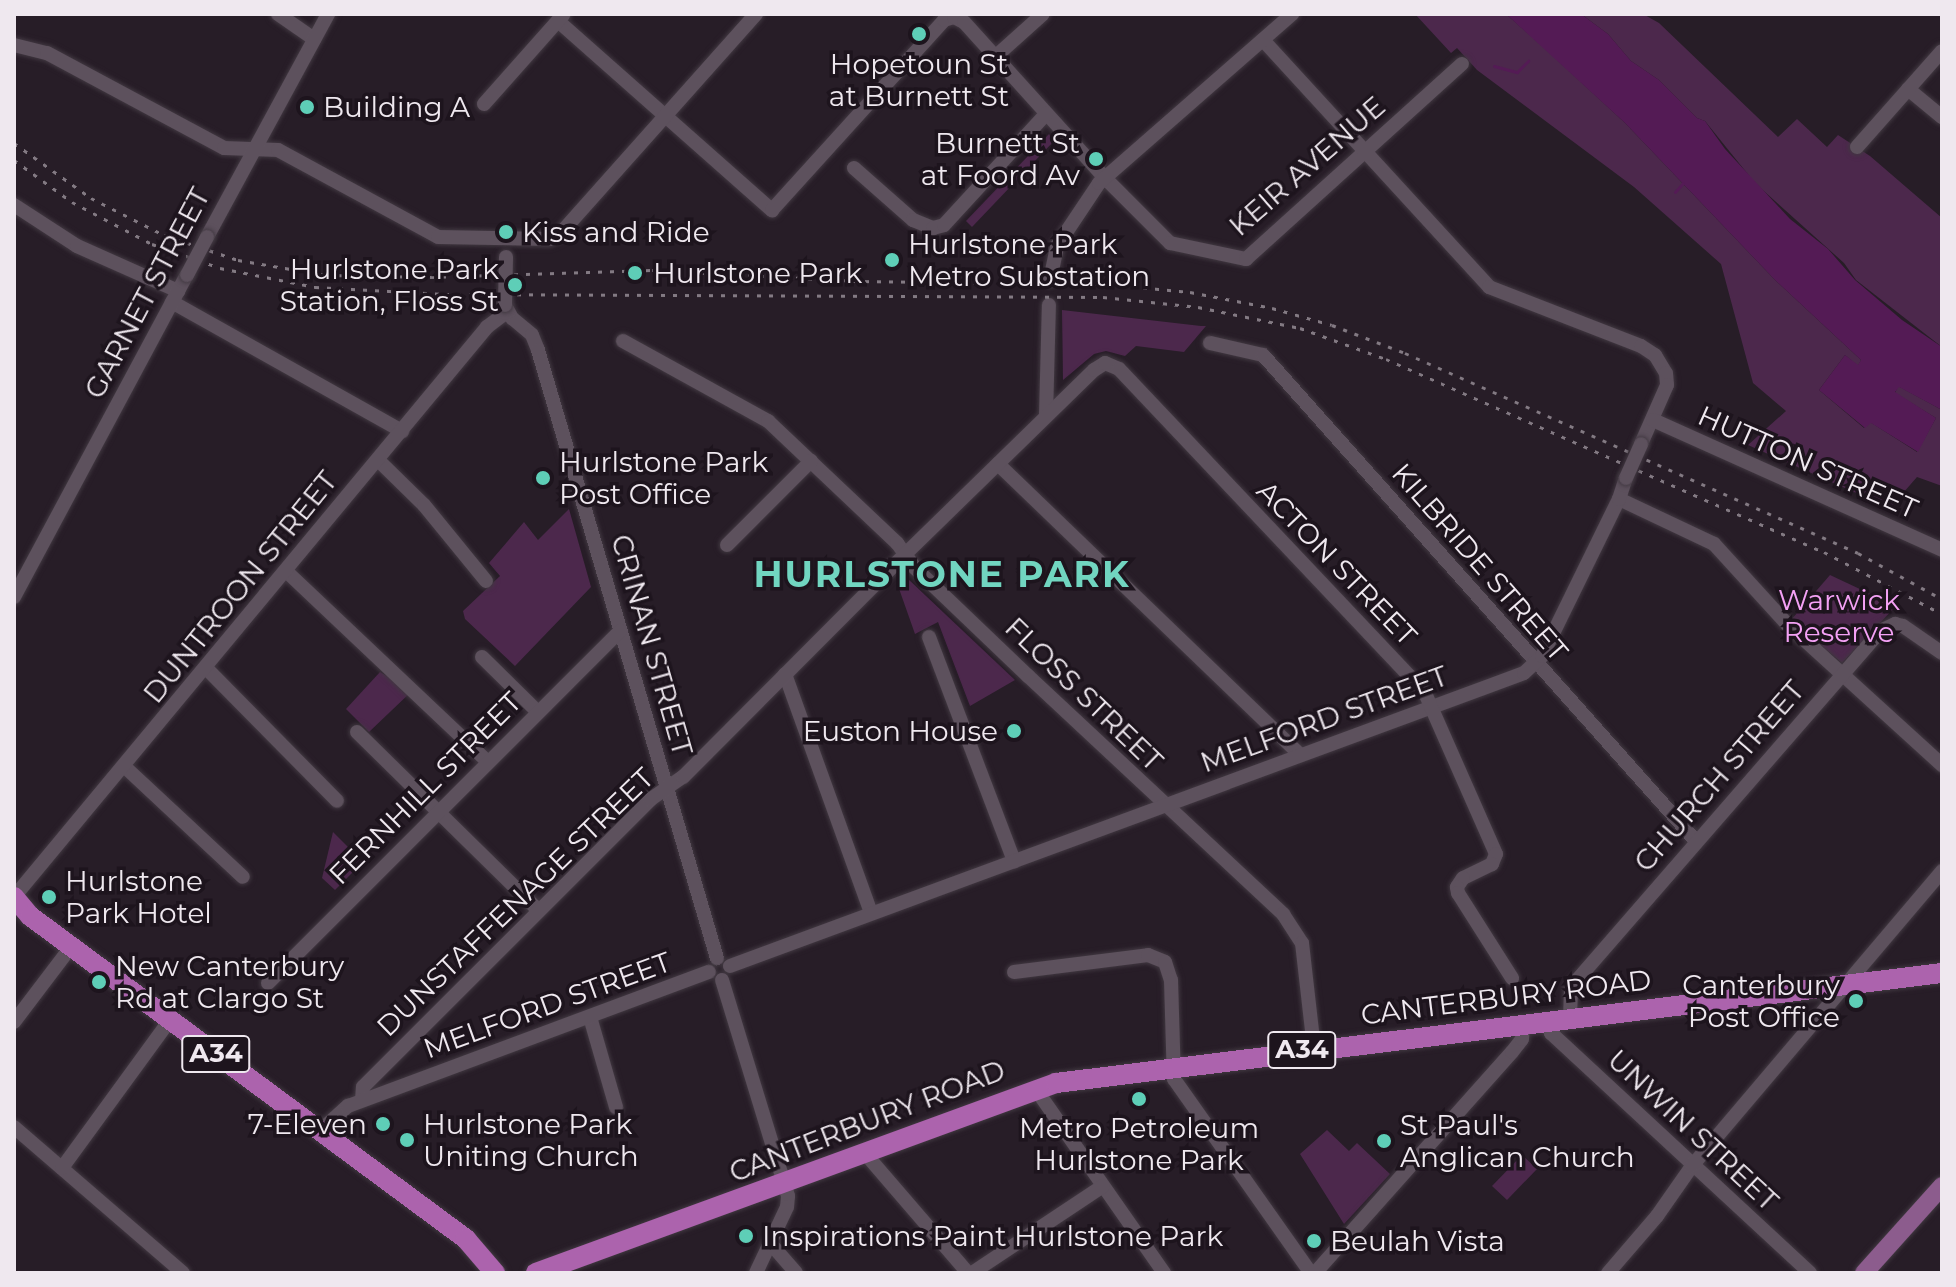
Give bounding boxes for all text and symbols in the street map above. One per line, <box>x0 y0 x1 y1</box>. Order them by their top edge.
marker: Hopetoun St at Burnett St <box>910 25 928 43</box>
place label: Hopetoun St at Burnett St <box>829 47 1009 113</box>
street label: KEIR AVENUE <box>1222 89 1392 243</box>
place label: Building A <box>323 90 470 124</box>
marker: Building A <box>298 98 316 116</box>
place label: Burnett St at Foord Av <box>921 126 1080 192</box>
marker: Burnett St at Foord Av <box>1087 150 1105 168</box>
street label: GARNET STREET <box>77 182 217 404</box>
place label: Kiss and Ride <box>522 215 710 249</box>
marker: Kiss and Ride <box>497 223 515 241</box>
place label: Hurlstone Park Metro Substation <box>908 227 1150 293</box>
marker: Hurlstone Park Metro Substation <box>883 251 901 269</box>
place label: Hurlstone Park Station, Floss St <box>280 252 499 318</box>
place label: Hurlstone Park <box>653 256 862 290</box>
marker: Hurlstone Park <box>624 262 646 284</box>
marker: Hurlstone Park Station, Floss St <box>506 276 524 294</box>
street label: HUTTON STREET <box>1693 398 1923 526</box>
place label: Hurlstone Park Post Office <box>559 445 768 511</box>
street label: KILBRIDE STREET <box>1385 456 1575 668</box>
street label: DUNTROON STREET <box>136 464 344 710</box>
marker: Hurlstone Park Post Office <box>534 469 552 487</box>
street label: ACTON STREET <box>1250 474 1424 652</box>
street label: CRINAN STREET <box>604 531 700 759</box>
district label: HURLSTONE PARK <box>753 553 1131 597</box>
park label: Warwick Reserve <box>1778 583 1900 649</box>
street label: FLOSS STREET <box>998 610 1170 778</box>
street label: MELFORD STREET <box>1196 659 1452 779</box>
street label: CHURCH STREET <box>1627 674 1811 878</box>
street label: FERNHILL STREET <box>322 685 528 891</box>
place label: Euston House <box>803 714 998 748</box>
marker: Euston House <box>1005 722 1023 740</box>
street label: DUNSTAFFENAGE STREET <box>370 761 660 1043</box>
place label: Hurlstone Park Hotel <box>65 864 212 930</box>
marker: Hurlstone Park Hotel <box>40 888 58 906</box>
street label: MELFORD STREET <box>419 945 675 1065</box>
place label: New Canterbury Rd at Clargo St <box>115 949 344 1015</box>
street label: CANTERBURY ROAD <box>1359 963 1653 1031</box>
place label: Canterbury Post Office <box>1682 968 1840 1034</box>
marker: New Canterbury Rd at Clargo St <box>90 973 108 991</box>
marker: Canterbury Post Office <box>1847 992 1865 1010</box>
road number: A34 <box>1266 1028 1338 1072</box>
road number: A34 <box>180 1032 252 1076</box>
street label: UNWIN STREET <box>1601 1043 1785 1217</box>
street label: CANTERBURY ROAD <box>725 1053 1009 1189</box>
marker: Metro Petroleum Hurlstone Park <box>1130 1090 1148 1108</box>
place label: 7-Eleven <box>248 1107 367 1141</box>
place label: Hurlstone Park Uniting Church <box>423 1107 639 1173</box>
place label: St Paul's Anglican Church <box>1400 1108 1635 1174</box>
place label: Metro Petroleum Hurlstone Park <box>1019 1111 1259 1177</box>
marker: 7-Eleven <box>374 1115 392 1133</box>
marker: Hurlstone Park Uniting Church <box>398 1131 416 1149</box>
marker: St Paul's Anglican Church <box>1375 1132 1393 1150</box>
place label: Inspirations Paint Hurlstone Park <box>762 1219 1223 1253</box>
place label: Beulah Vista <box>1330 1224 1505 1258</box>
marker: Inspirations Paint Hurlstone Park <box>737 1227 755 1245</box>
marker: Beulah Vista <box>1305 1232 1323 1250</box>

